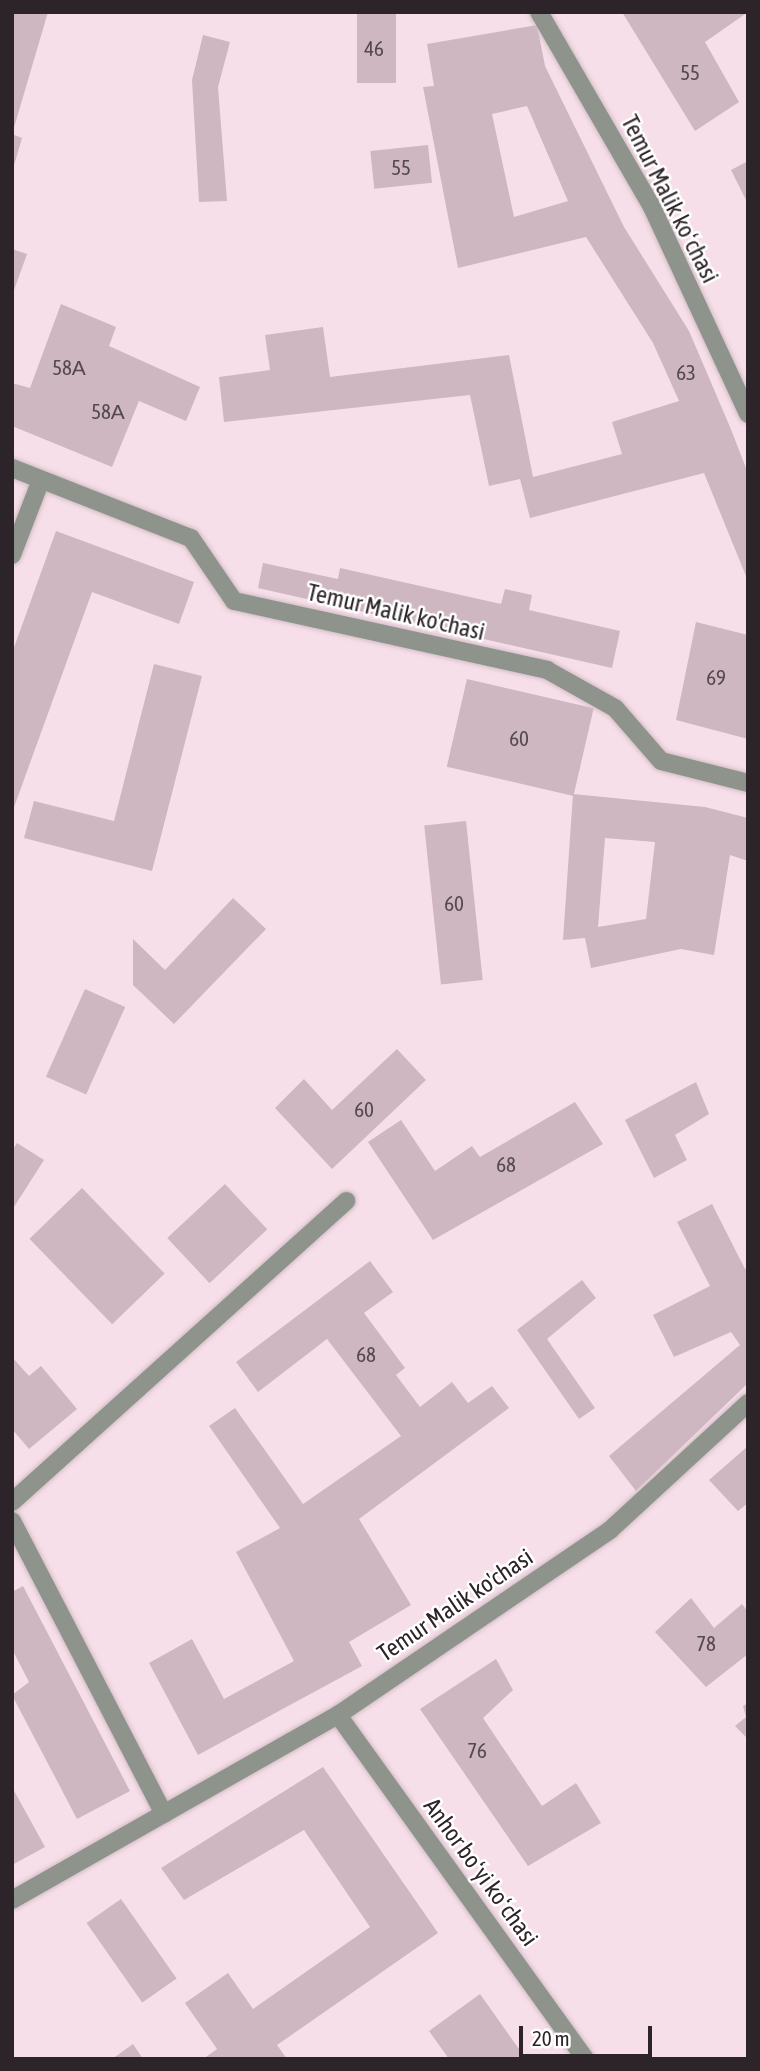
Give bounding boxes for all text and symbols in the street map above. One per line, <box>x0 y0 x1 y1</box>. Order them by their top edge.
house number: 46 <box>364 35 384 61</box>
house number: 55 <box>680 59 700 85</box>
street label: Temur Malik koʻchasi <box>615 110 725 288</box>
house number: 55 <box>391 154 411 180</box>
house number: 58А <box>52 354 86 380</box>
house number: 63 <box>676 359 696 385</box>
house number: 58А <box>91 398 125 424</box>
street label: Temur Malik ko'chasi <box>304 578 488 646</box>
house number: 69 <box>706 664 726 690</box>
house number: 60 <box>509 725 529 751</box>
house number: 60 <box>444 890 464 916</box>
house number: 60 <box>354 1096 374 1122</box>
house number: 68 <box>496 1151 516 1177</box>
house number: 68 <box>356 1341 376 1367</box>
street label: Temur Malik ko'chasi <box>372 1542 538 1668</box>
house number: 78 <box>696 1630 716 1656</box>
house number: 76 <box>467 1737 487 1763</box>
street label: Anhor boʻyi koʻchasi <box>418 1792 544 1952</box>
scale bar <box>522 2011 655 2056</box>
text: 20 m <box>532 2026 570 2050</box>

